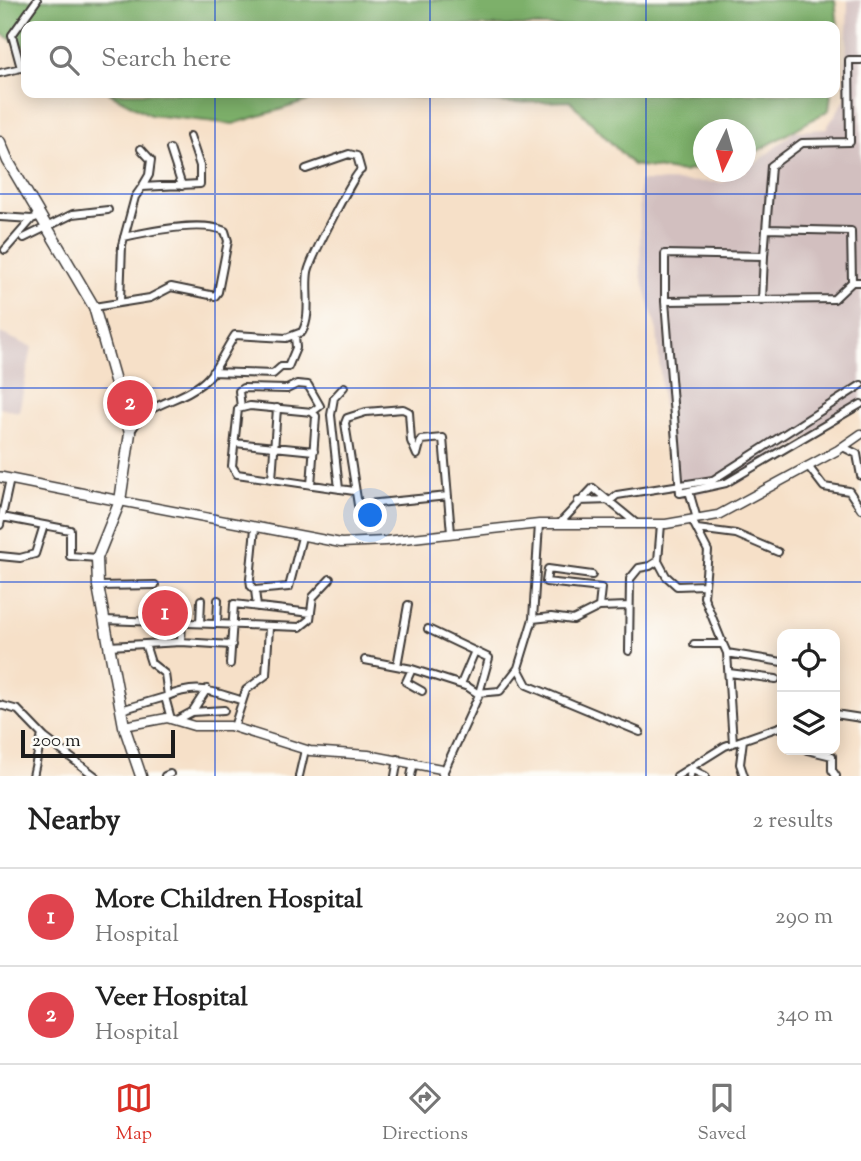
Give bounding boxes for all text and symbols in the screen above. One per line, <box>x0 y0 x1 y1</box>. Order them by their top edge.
search box <box>21 21 840 98</box>
icon: search <box>45 41 83 79</box>
text: Search here <box>101 41 231 78</box>
north arrow <box>693 119 756 182</box>
pin: 2 <box>107 377 153 429</box>
your location <box>353 498 387 532</box>
pin: 1 <box>142 587 188 639</box>
map controls <box>777 629 840 755</box>
button: locate <box>777 629 840 692</box>
button: layers <box>777 692 840 755</box>
scale bar <box>21 727 175 759</box>
text: 200 m <box>32 728 81 755</box>
text: Nearby <box>28 800 120 843</box>
text: 2 results <box>753 805 833 838</box>
text: More Children Hospital <box>95 882 363 919</box>
text: 1 <box>47 901 55 934</box>
text: 290 m <box>775 901 833 934</box>
text: Hospital <box>95 919 179 952</box>
text: Veer Hospital <box>95 980 248 1017</box>
text: 2 <box>46 999 56 1032</box>
text: 340 m <box>776 999 833 1032</box>
text: Hospital <box>95 1017 179 1050</box>
tab: Map <box>115 1079 153 1148</box>
tab: Directions <box>382 1079 468 1148</box>
tab: Saved <box>697 1079 746 1148</box>

